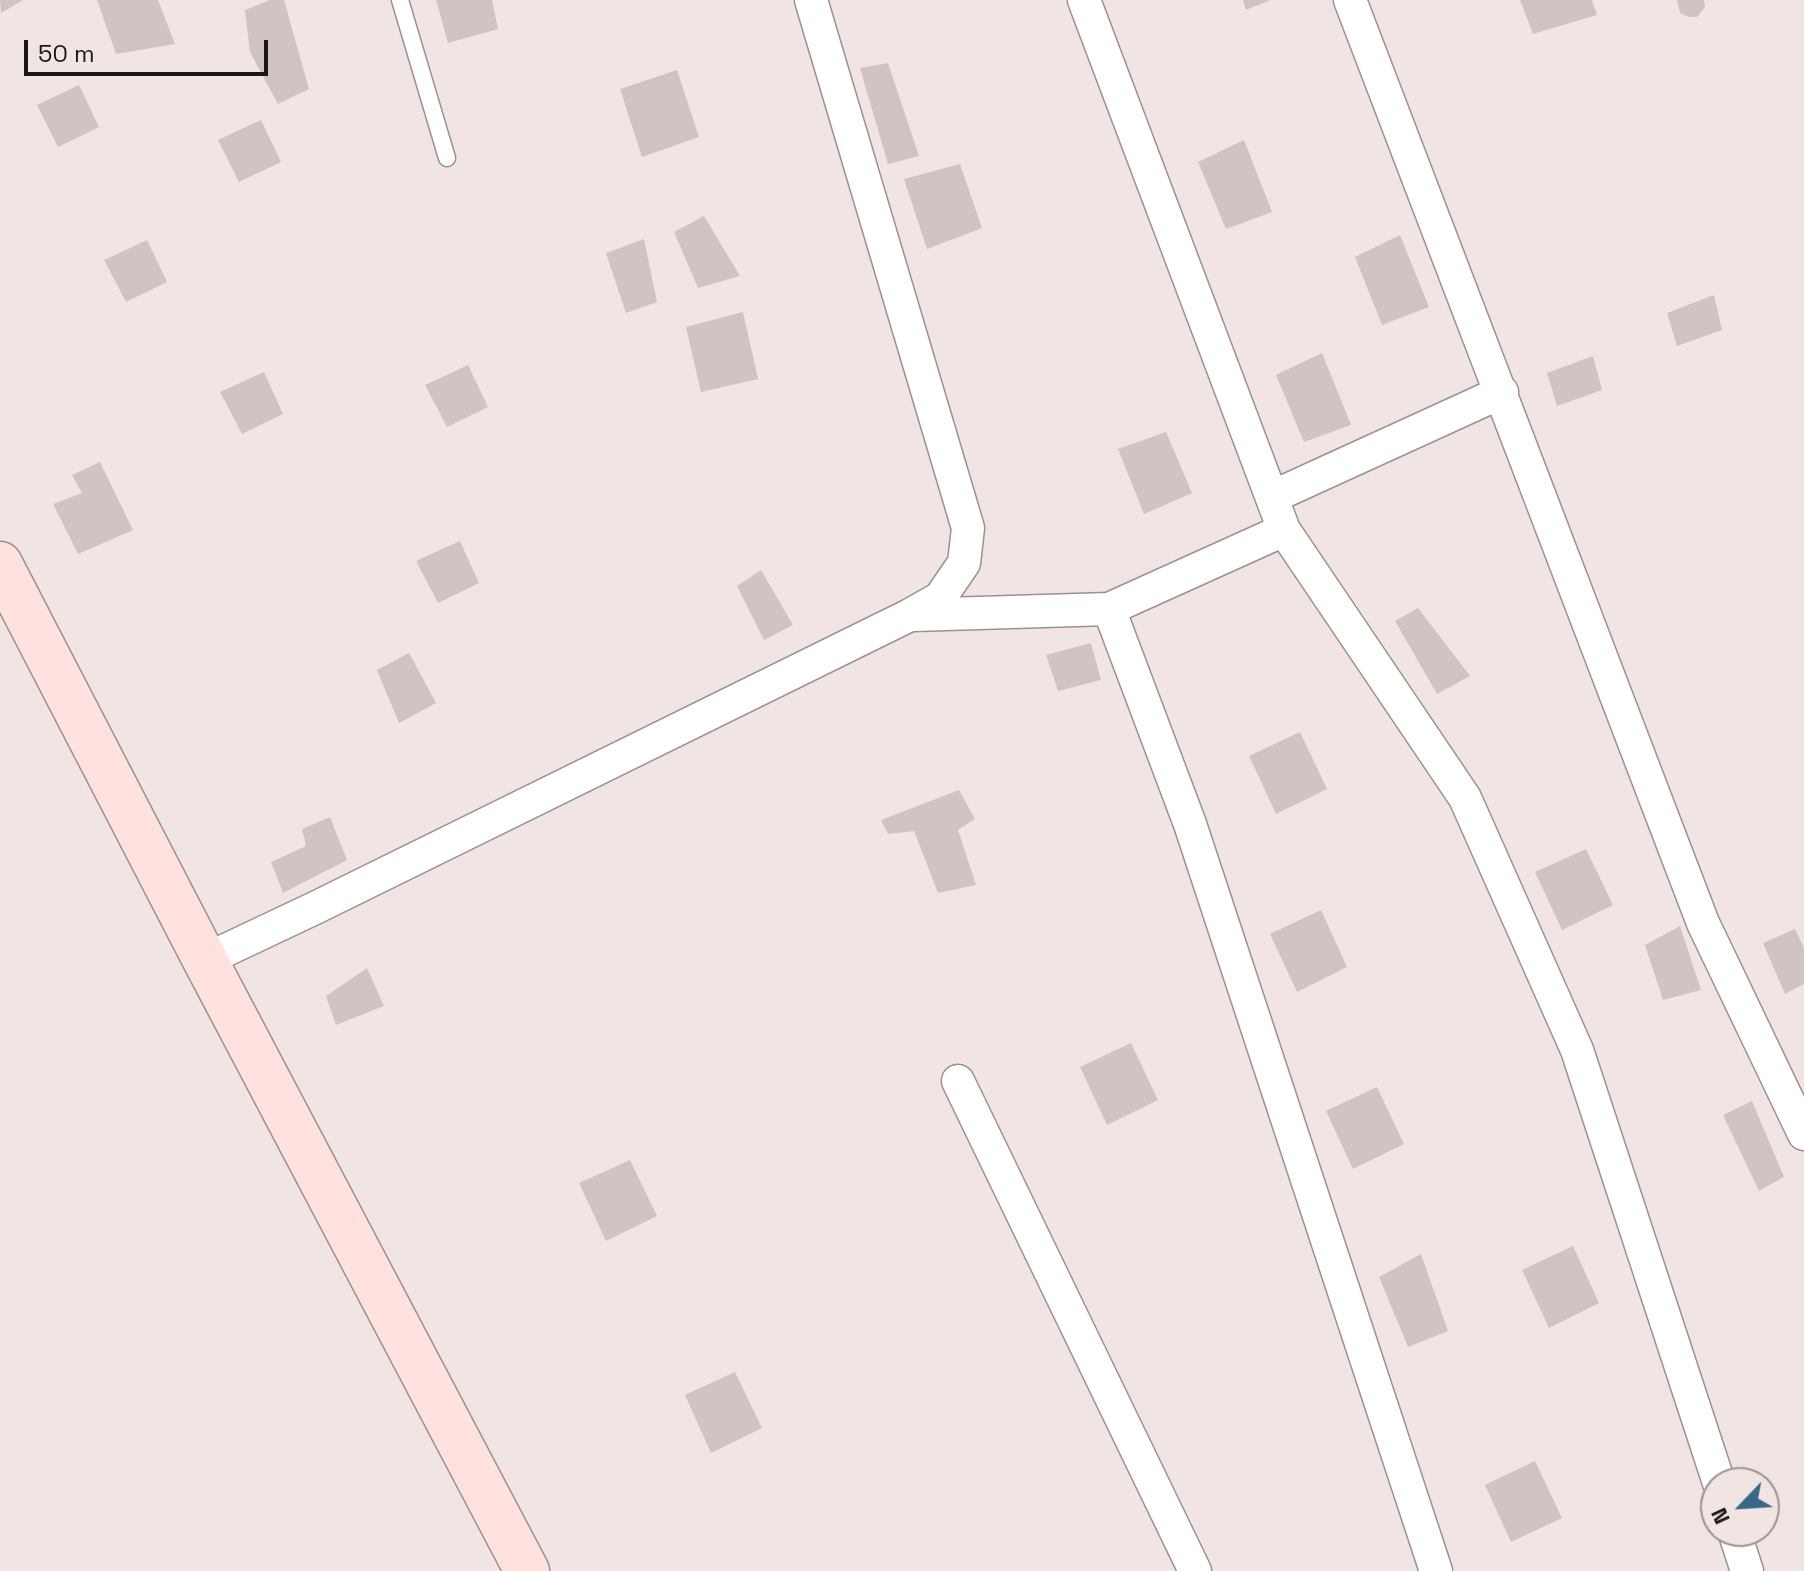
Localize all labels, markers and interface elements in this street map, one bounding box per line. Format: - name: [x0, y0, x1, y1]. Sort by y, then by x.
- scale bar: [28, 24, 272, 74]
- text: 50 m: [38, 38, 95, 69]
- north arrow: [1700, 1467, 1780, 1547]
- text: N: [1704, 1504, 1736, 1529]

